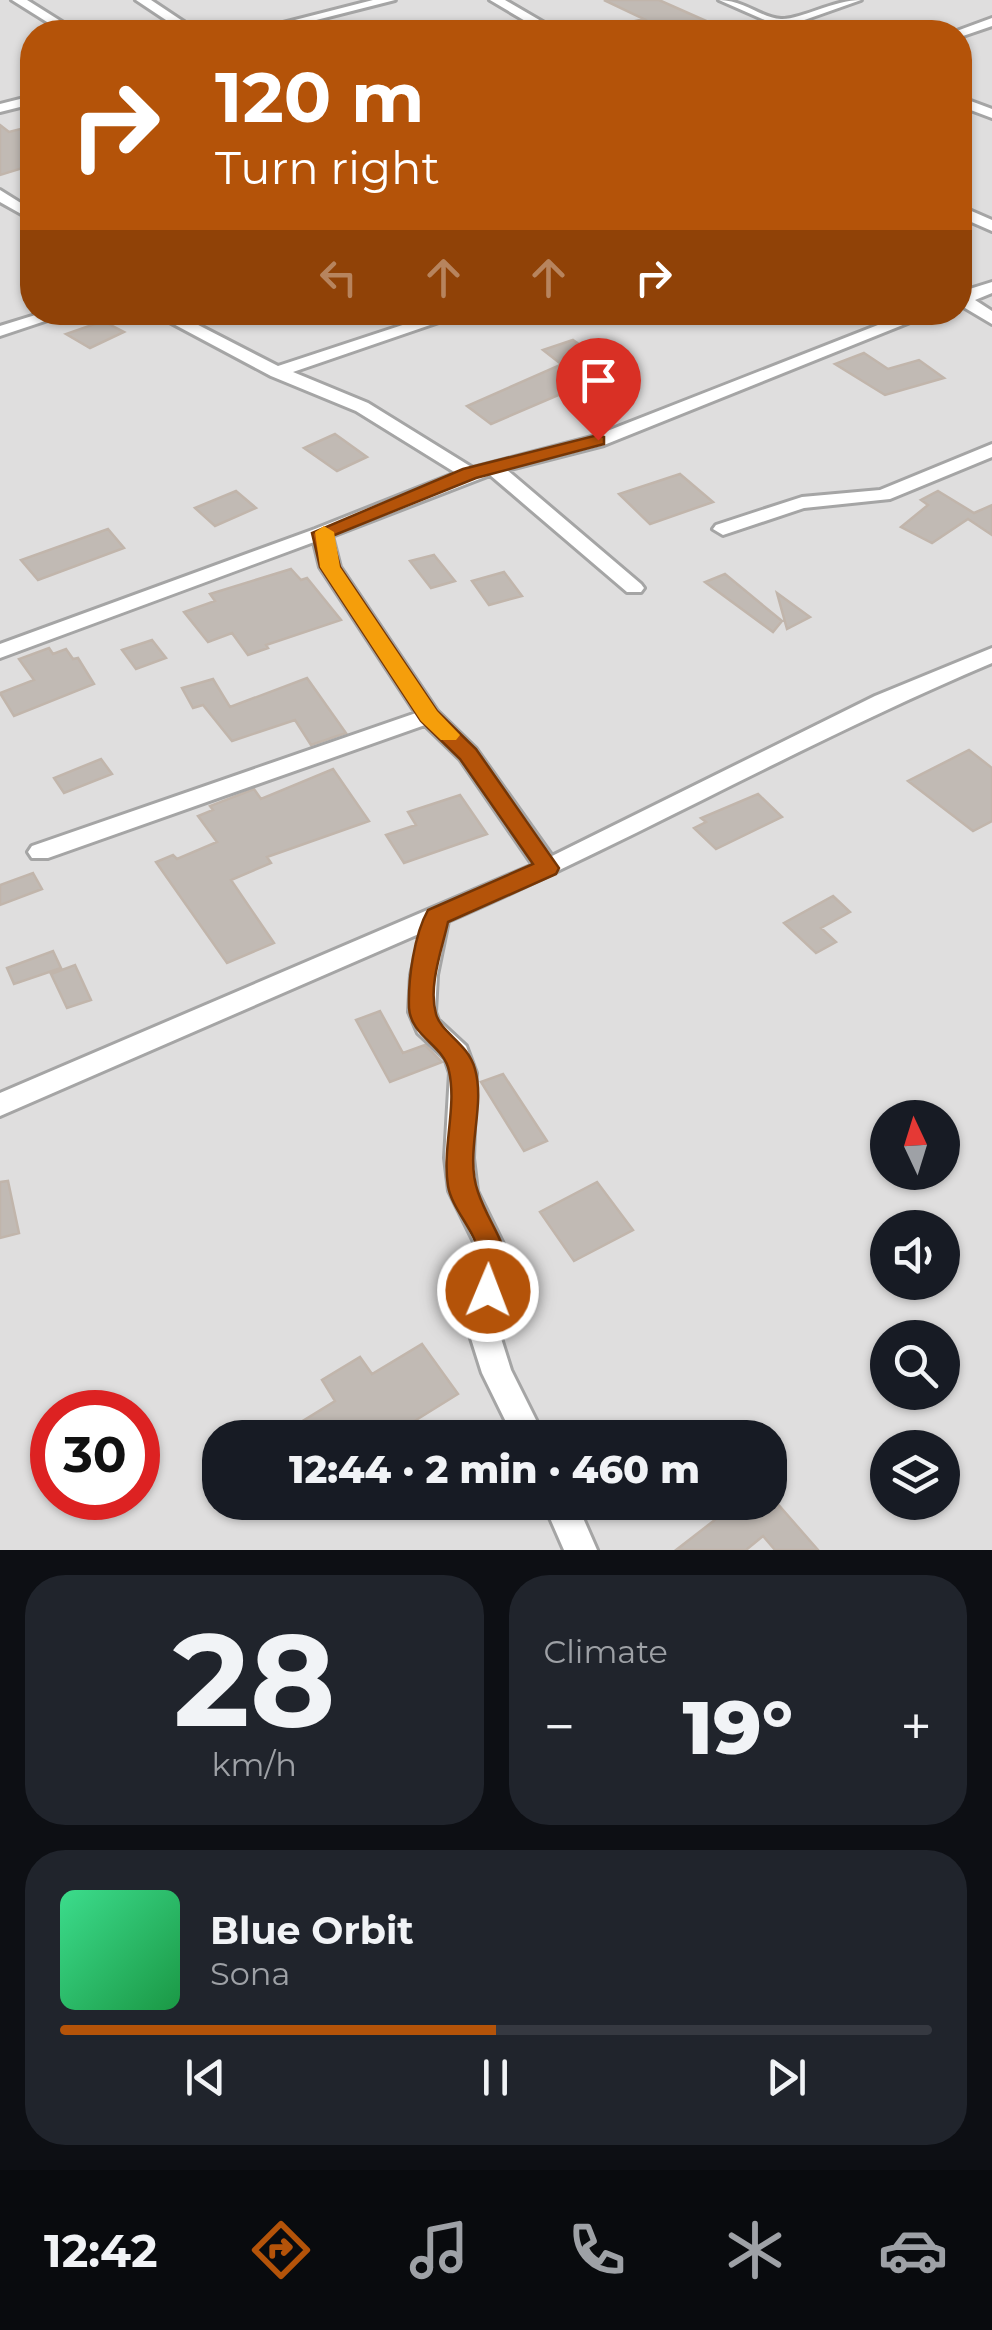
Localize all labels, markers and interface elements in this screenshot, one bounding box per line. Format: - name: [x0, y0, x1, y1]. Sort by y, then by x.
- text: 120 m: [215, 54, 425, 140]
- icon: right: [50, 60, 180, 190]
- text: Turn right: [215, 140, 440, 195]
- icon: left: [311, 250, 366, 305]
- icon: ahead: [416, 250, 471, 305]
- icon: ahead: [521, 250, 576, 305]
- icon: right: [626, 250, 681, 305]
- pin: [556, 338, 641, 441]
- icon: arrive: [571, 353, 626, 408]
- north arrow: [870, 1100, 960, 1190]
- map controls: [870, 1100, 960, 1520]
- button: sound: [870, 1210, 960, 1300]
- position arrow: [436, 1239, 540, 1343]
- button: search: [870, 1320, 960, 1410]
- speed limit sign: 30: [30, 1390, 160, 1520]
- button: layers: [870, 1430, 960, 1520]
- text: 12:44 · 2 min · 460 m: [289, 1446, 700, 1493]
- text: 28: [173, 1600, 336, 1759]
- text: Climate: [544, 1632, 668, 1671]
- text: 19°: [683, 1681, 793, 1773]
- text: −: [544, 1693, 575, 1760]
- text: +: [900, 1693, 932, 1760]
- text: km/h: [212, 1745, 297, 1784]
- text: Blue Orbit: [210, 1907, 414, 1954]
- text: Sona: [210, 1954, 290, 1993]
- icon: previous: [178, 2050, 233, 2105]
- icon: pause: [468, 2050, 523, 2105]
- icon: next: [759, 2050, 814, 2105]
- icon: directions: [246, 2215, 316, 2285]
- icon: music: [404, 2215, 474, 2285]
- icon: phone: [562, 2215, 632, 2285]
- icon: climate: [720, 2215, 790, 2285]
- icon: car: [878, 2215, 948, 2285]
- text: 12:42: [44, 2223, 158, 2278]

